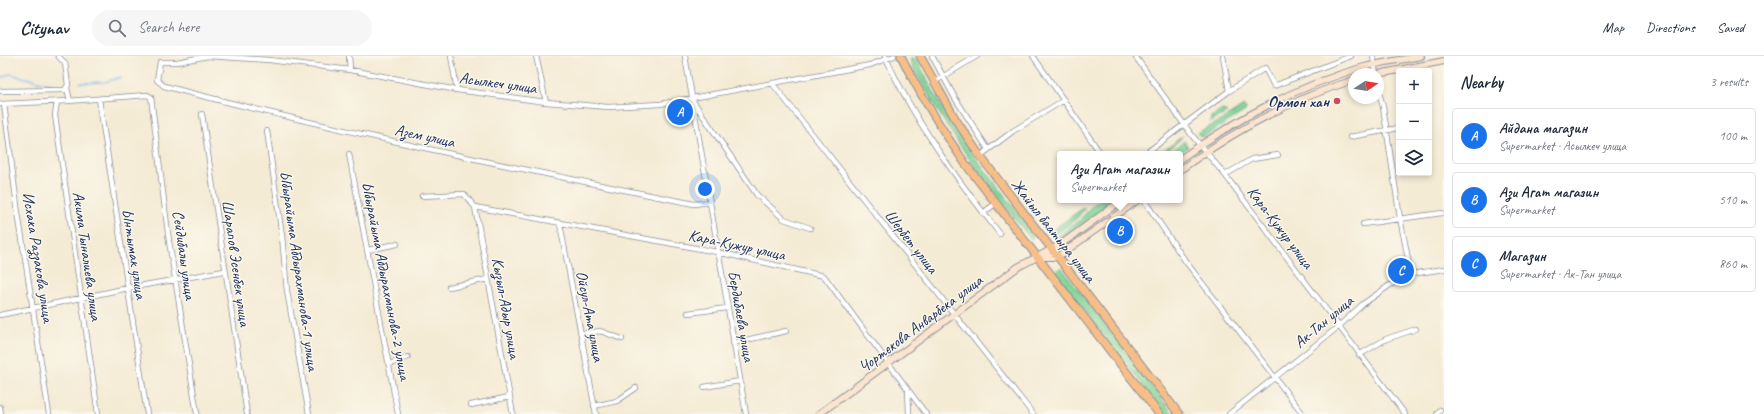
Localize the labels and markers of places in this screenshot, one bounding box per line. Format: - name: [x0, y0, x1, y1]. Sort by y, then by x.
- place label: Ормон хан: [1268, 92, 1330, 112]
- marker: Ормон хан: [1332, 96, 1342, 106]
- pin: A: [667, 97, 693, 127]
- pin: B: [1107, 216, 1133, 246]
- pin: C: [1388, 256, 1414, 286]

